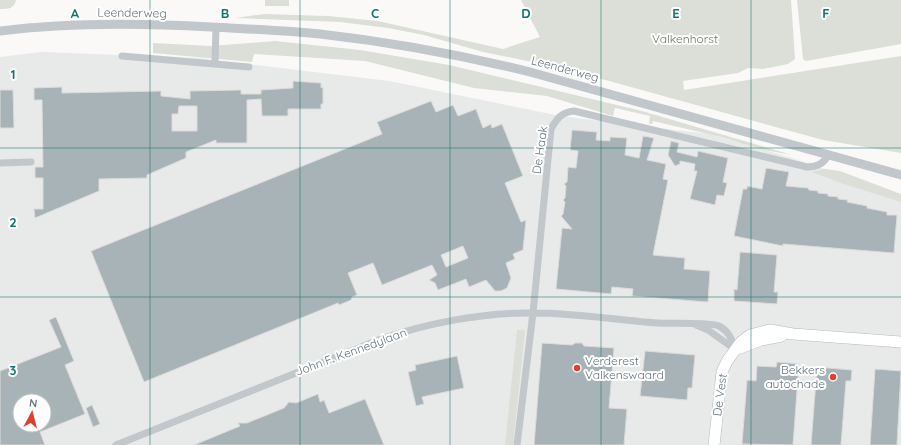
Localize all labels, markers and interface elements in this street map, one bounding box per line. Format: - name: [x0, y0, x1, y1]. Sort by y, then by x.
- street label: Leenderweg: [97, 4, 167, 21]
- text: A: [71, 5, 80, 21]
- text: B: [221, 5, 229, 21]
- text: C: [371, 5, 379, 21]
- text: D: [521, 5, 531, 21]
- text: E: [672, 5, 680, 21]
- text: F: [822, 5, 830, 21]
- park label: Valkenhorst: [652, 31, 718, 46]
- street label: Leenderweg: [530, 52, 601, 85]
- text: 1: [10, 66, 16, 82]
- street label: De Haak: [529, 125, 550, 175]
- text: 2: [9, 214, 17, 230]
- street label: John F. Kennedylaan: [293, 324, 408, 379]
- place label: Verderest Valkenswaard: [585, 353, 664, 382]
- text: 3: [10, 362, 17, 378]
- place label: Bekkers autochade: [765, 362, 825, 391]
- marker: Verderest Valkenswaard: [572, 363, 582, 373]
- marker: Bekkers autochade: [828, 372, 838, 382]
- street label: De Vest: [709, 373, 730, 417]
- north arrow: [12, 393, 52, 433]
- text: N: [28, 396, 38, 411]

